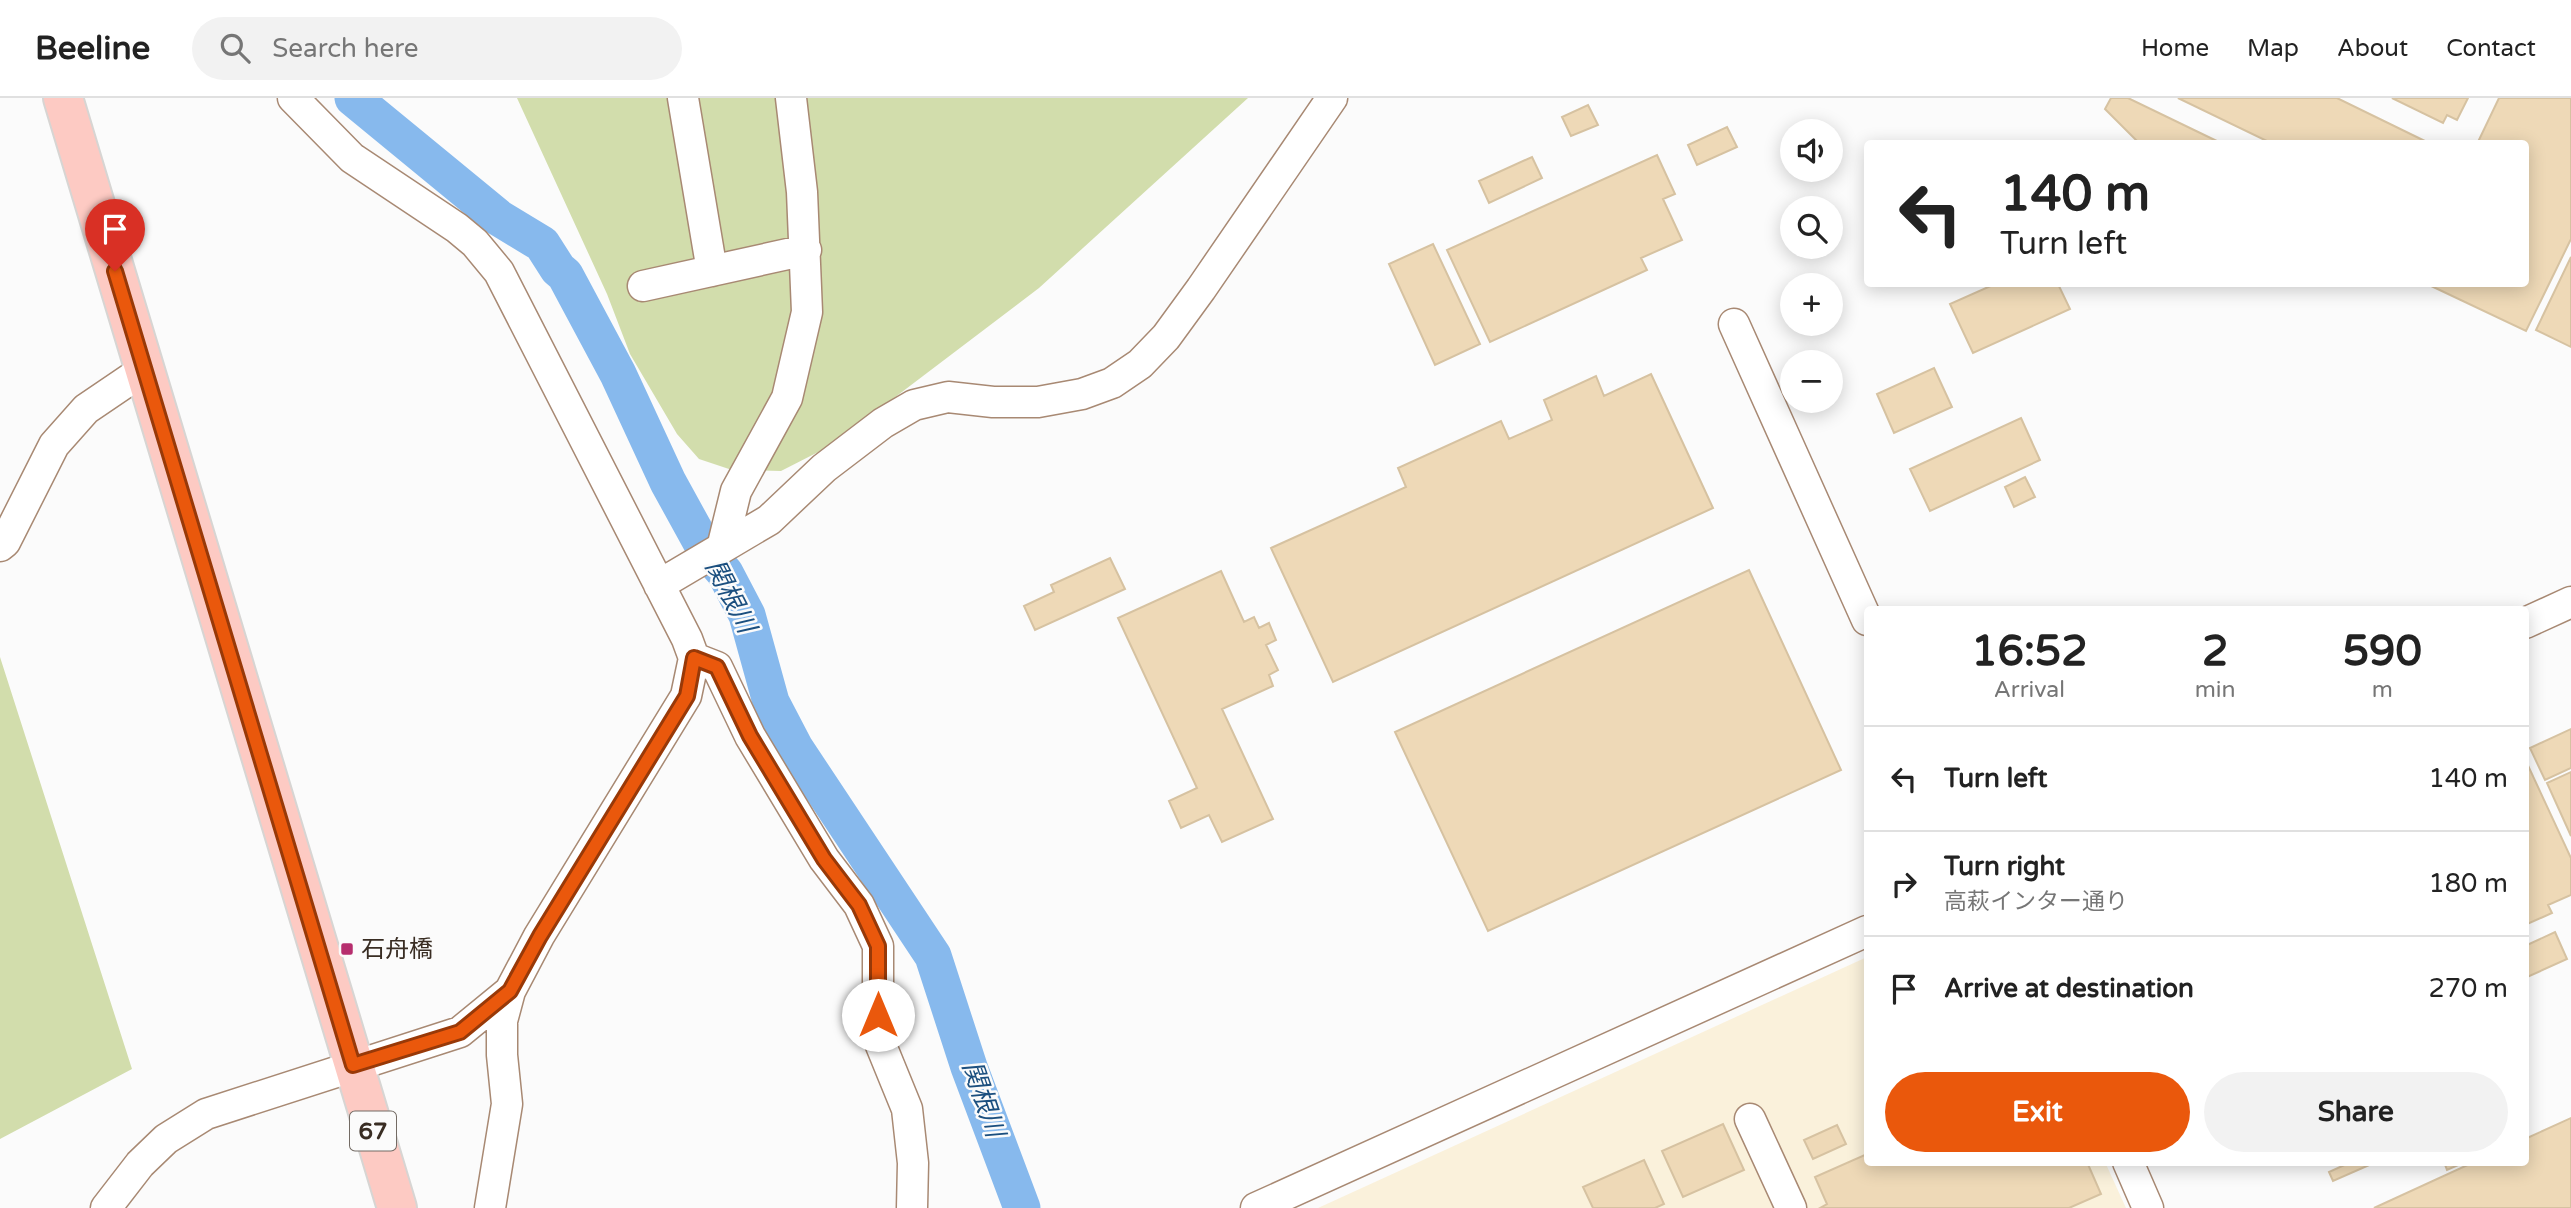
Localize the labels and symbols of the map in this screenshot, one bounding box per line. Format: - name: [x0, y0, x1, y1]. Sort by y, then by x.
- pin: [85, 199, 145, 271]
- water label: 関根川: [699, 554, 763, 641]
- place label: 石舟橋: [361, 935, 433, 964]
- marker: 石舟橋: [339, 941, 355, 957]
- position arrow: [841, 978, 915, 1052]
- water label: 関根川: [956, 1057, 1012, 1144]
- road number: 67: [350, 1112, 396, 1150]

